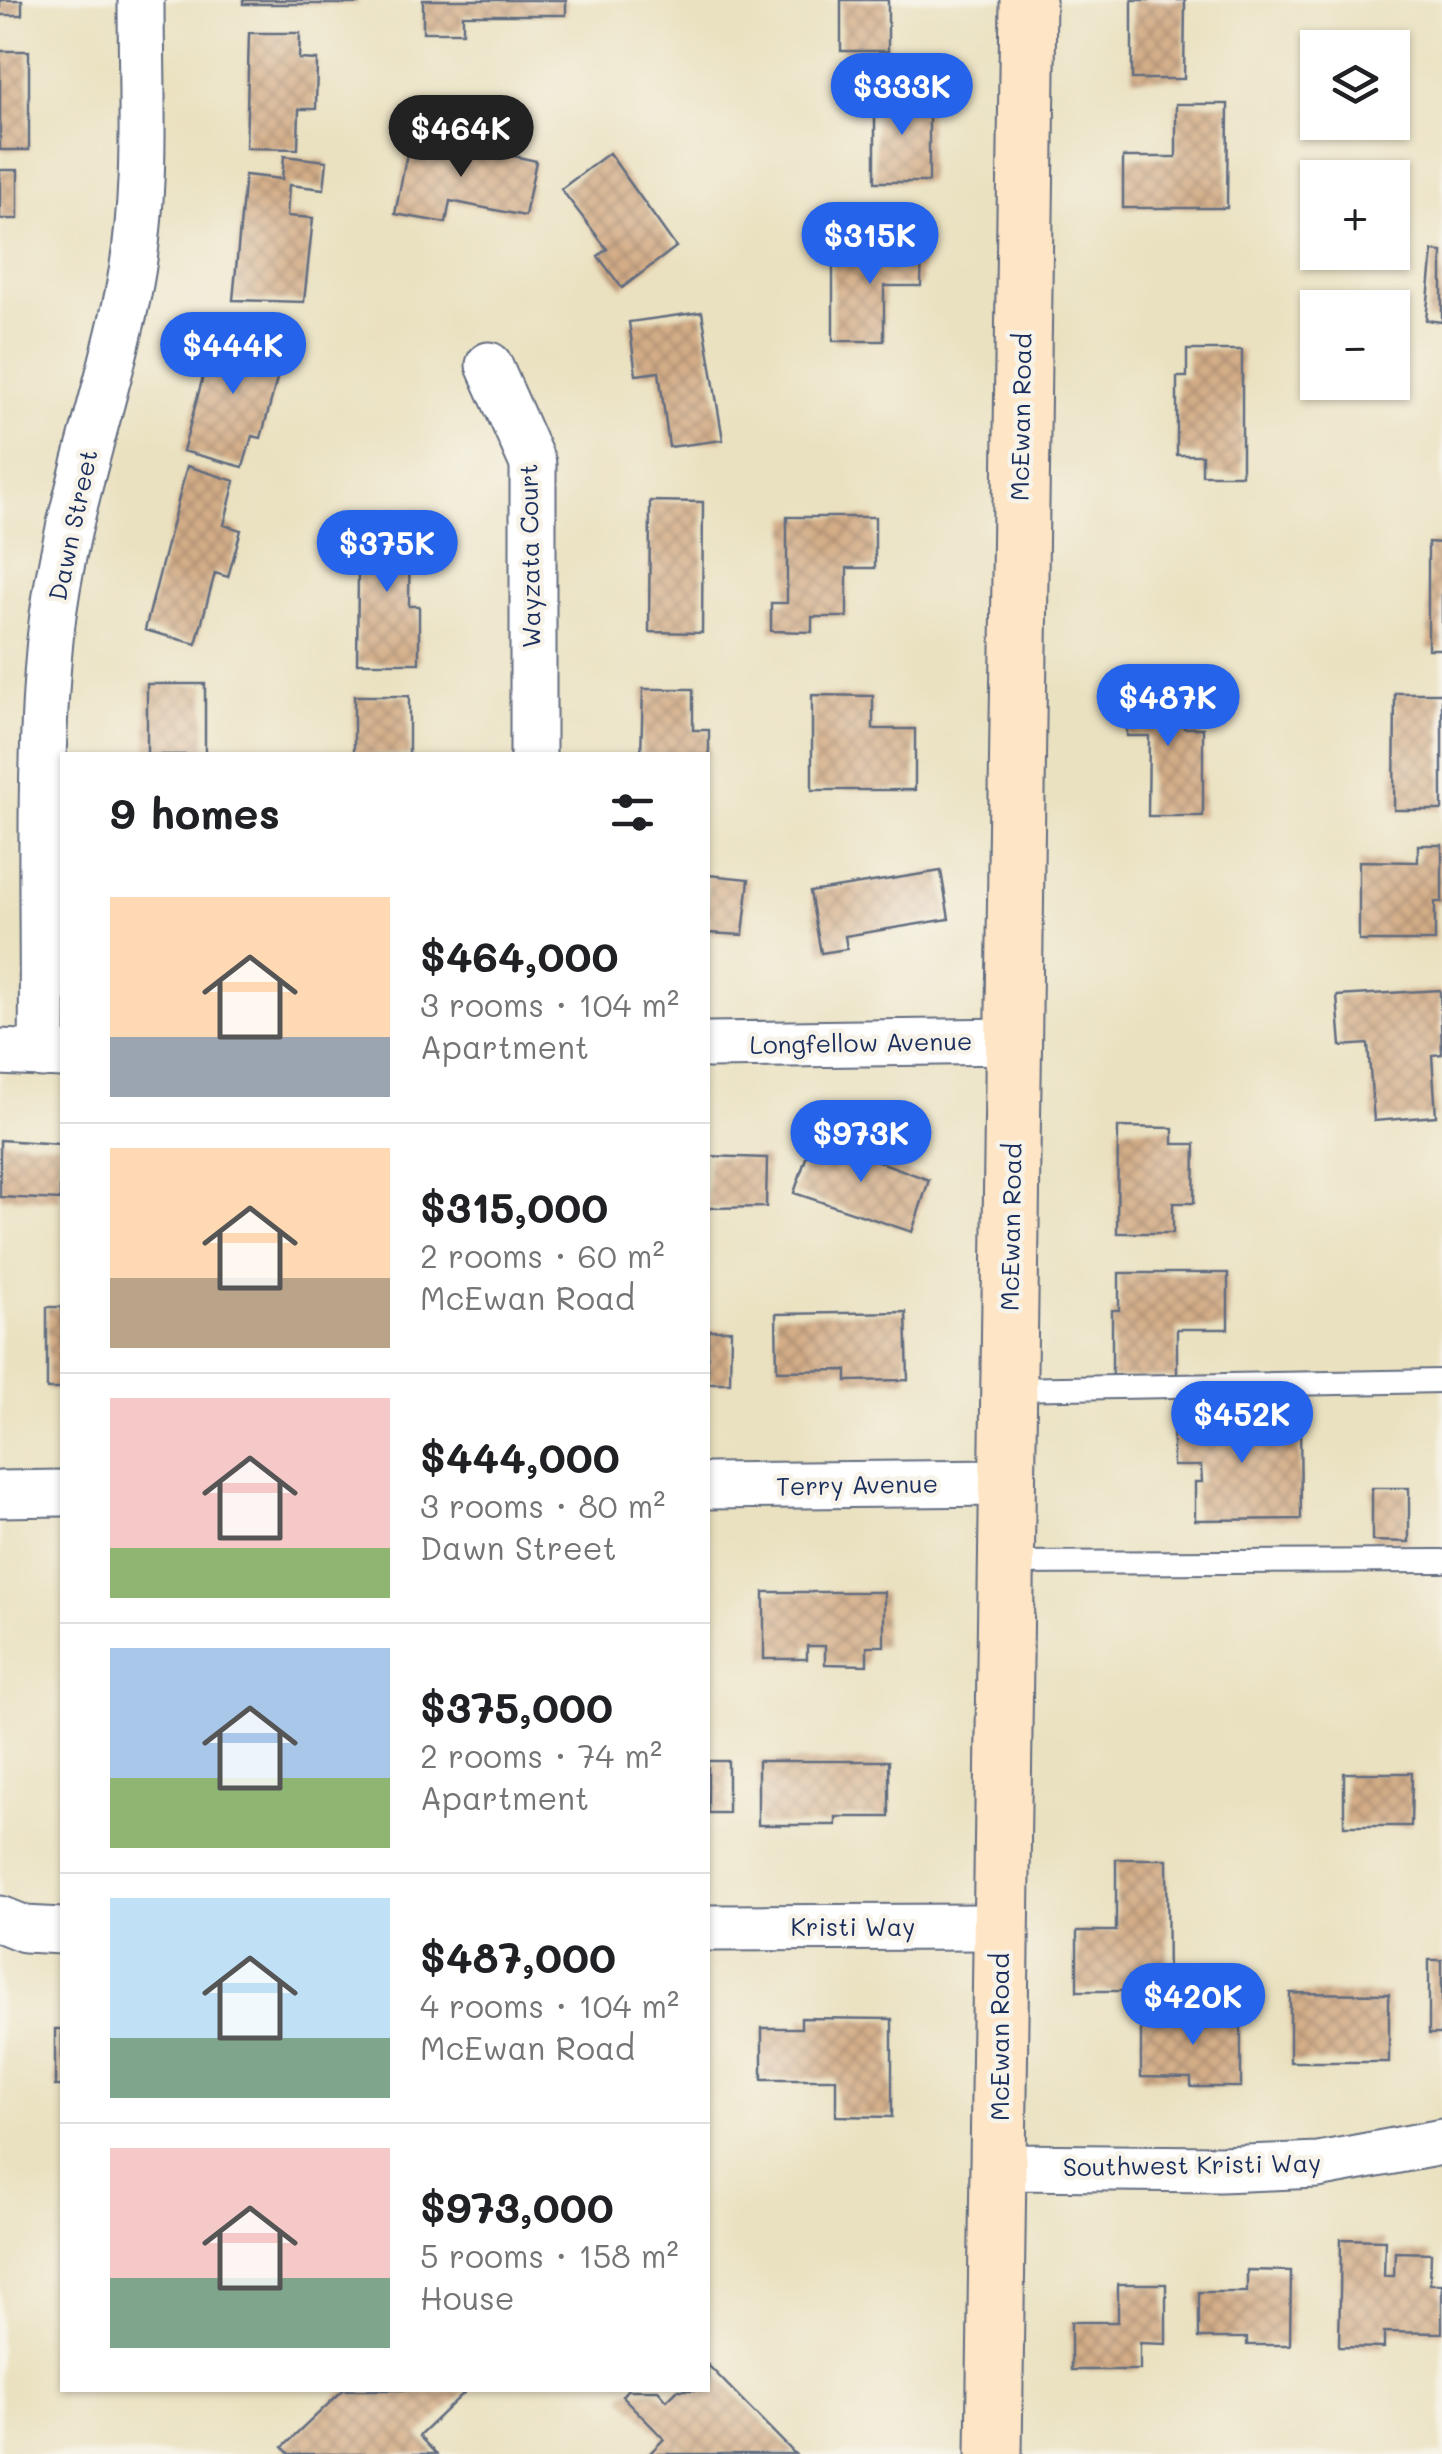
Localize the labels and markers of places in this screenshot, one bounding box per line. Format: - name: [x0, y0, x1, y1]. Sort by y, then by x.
- pin: $333K: [832, 53, 972, 138]
- pin: $464K: [391, 95, 531, 180]
- pin: $315K: [800, 202, 940, 287]
- pin: $444K: [163, 312, 303, 397]
- pin: $375K: [317, 510, 457, 595]
- pin: $487K: [1098, 664, 1238, 749]
- pin: $973K: [791, 1100, 931, 1185]
- pin: $452K: [1172, 1381, 1312, 1466]
- pin: $420K: [1123, 1963, 1263, 2048]

